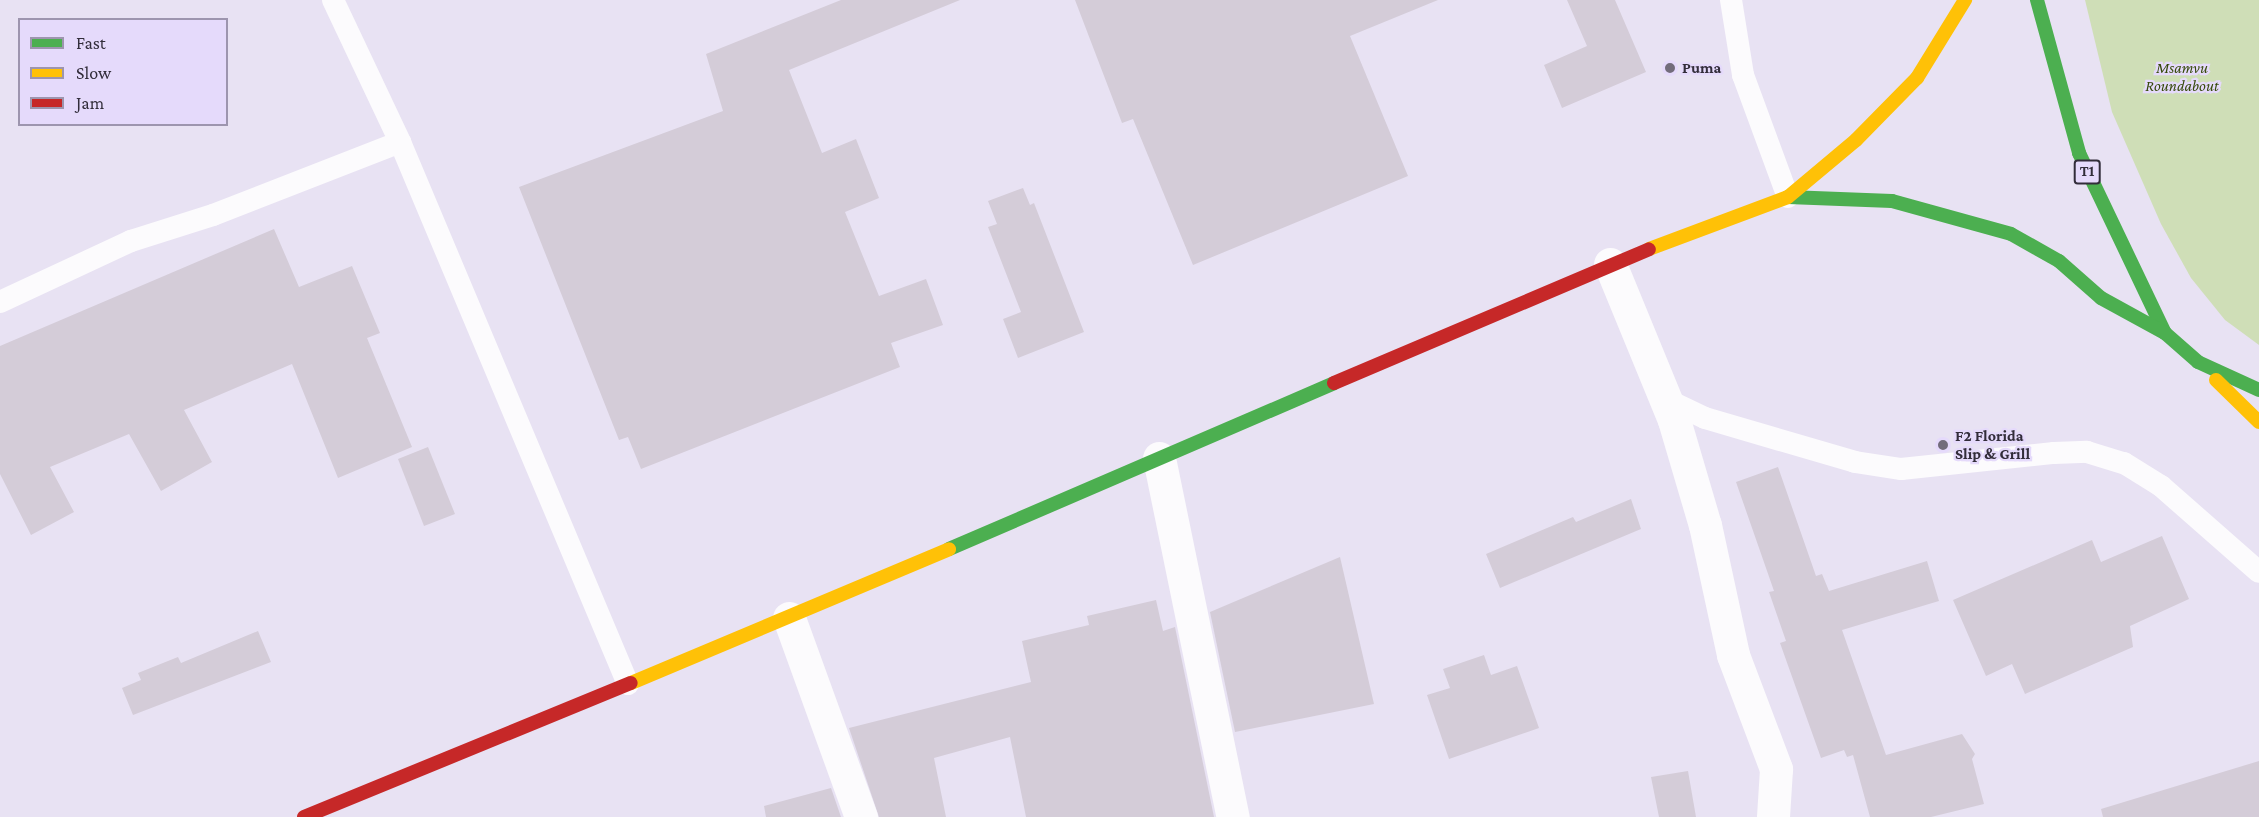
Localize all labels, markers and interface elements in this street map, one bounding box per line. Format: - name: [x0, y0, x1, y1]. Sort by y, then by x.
- legend: [18, 18, 228, 126]
- text: Fast: [76, 33, 106, 53]
- place label: Puma: [1682, 58, 1721, 78]
- park label: Msamvu Roundabout: [2145, 58, 2219, 96]
- marker: Puma: [1663, 61, 1677, 75]
- text: Slow: [76, 63, 111, 83]
- text: Jam: [76, 93, 104, 113]
- road number: T1: [2074, 160, 2100, 184]
- place label: F2 Florida Slip & Grill: [1955, 426, 2030, 464]
- marker: F2 Florida Slip & Grill: [1936, 438, 1950, 452]

